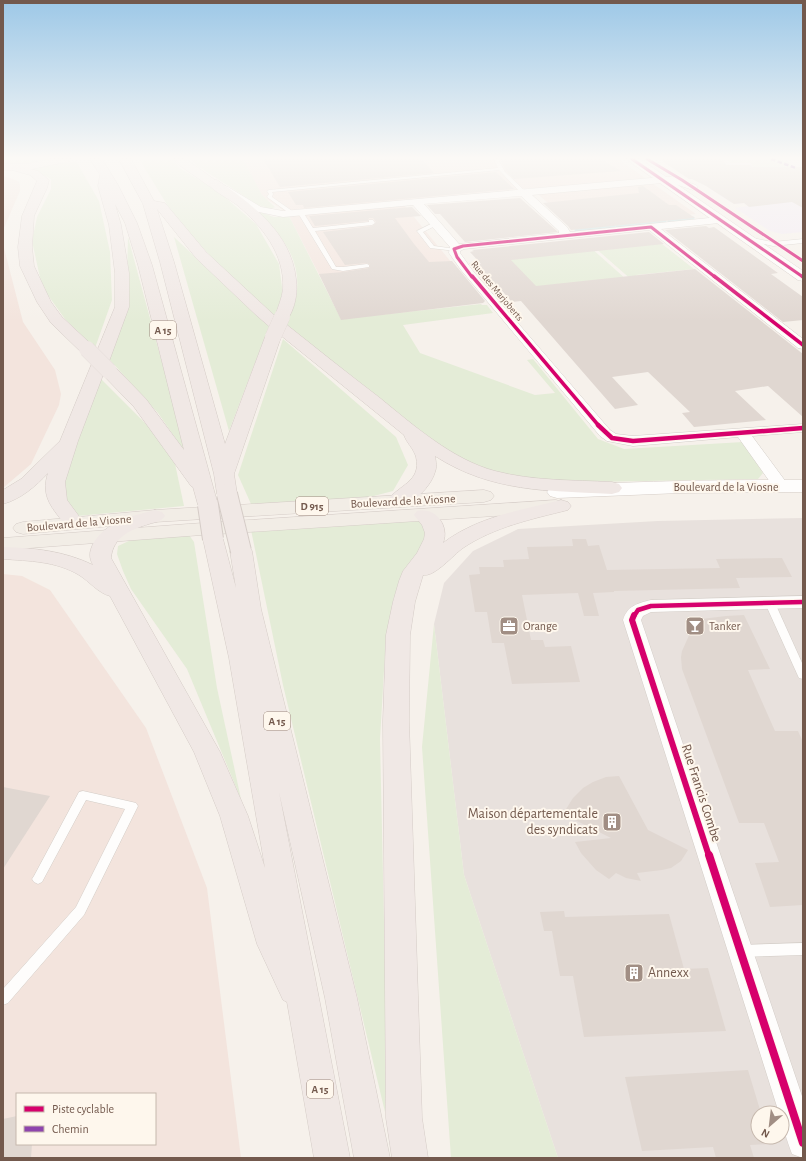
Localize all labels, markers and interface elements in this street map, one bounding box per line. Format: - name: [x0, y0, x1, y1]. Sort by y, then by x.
- street label: Rue des Marjoberts: [469, 259, 525, 323]
- road number: A 15: [150, 321, 176, 339]
- street label: Boulevard de la Viosne: [673, 481, 779, 493]
- street label: Boulevard de la Viosne: [350, 492, 456, 510]
- road number: D 915: [296, 497, 328, 515]
- street label: Boulevard de la Viosne: [26, 512, 132, 534]
- office icon: Orange: [498, 615, 520, 637]
- bar icon: Tanker: [684, 615, 706, 637]
- place label: Orange: [523, 620, 557, 632]
- place label: Tanker: [709, 620, 741, 632]
- road number: A 15: [264, 712, 290, 730]
- street label: Rue Francis Combe: [679, 742, 723, 844]
- place label: Maison départementale des syndicats: [468, 807, 598, 837]
- building icon: Maison départementale des syndicats: [601, 811, 623, 833]
- building icon: Annexx: [623, 962, 645, 984]
- place label: Annexx: [648, 966, 689, 980]
- road number: A 15: [307, 1080, 333, 1098]
- legend: [16, 1093, 156, 1145]
- text: Piste cyclable: [52, 1103, 114, 1116]
- north arrow: [750, 1105, 790, 1145]
- text: Chemin: [52, 1123, 89, 1135]
- text: N: [760, 1127, 772, 1140]

